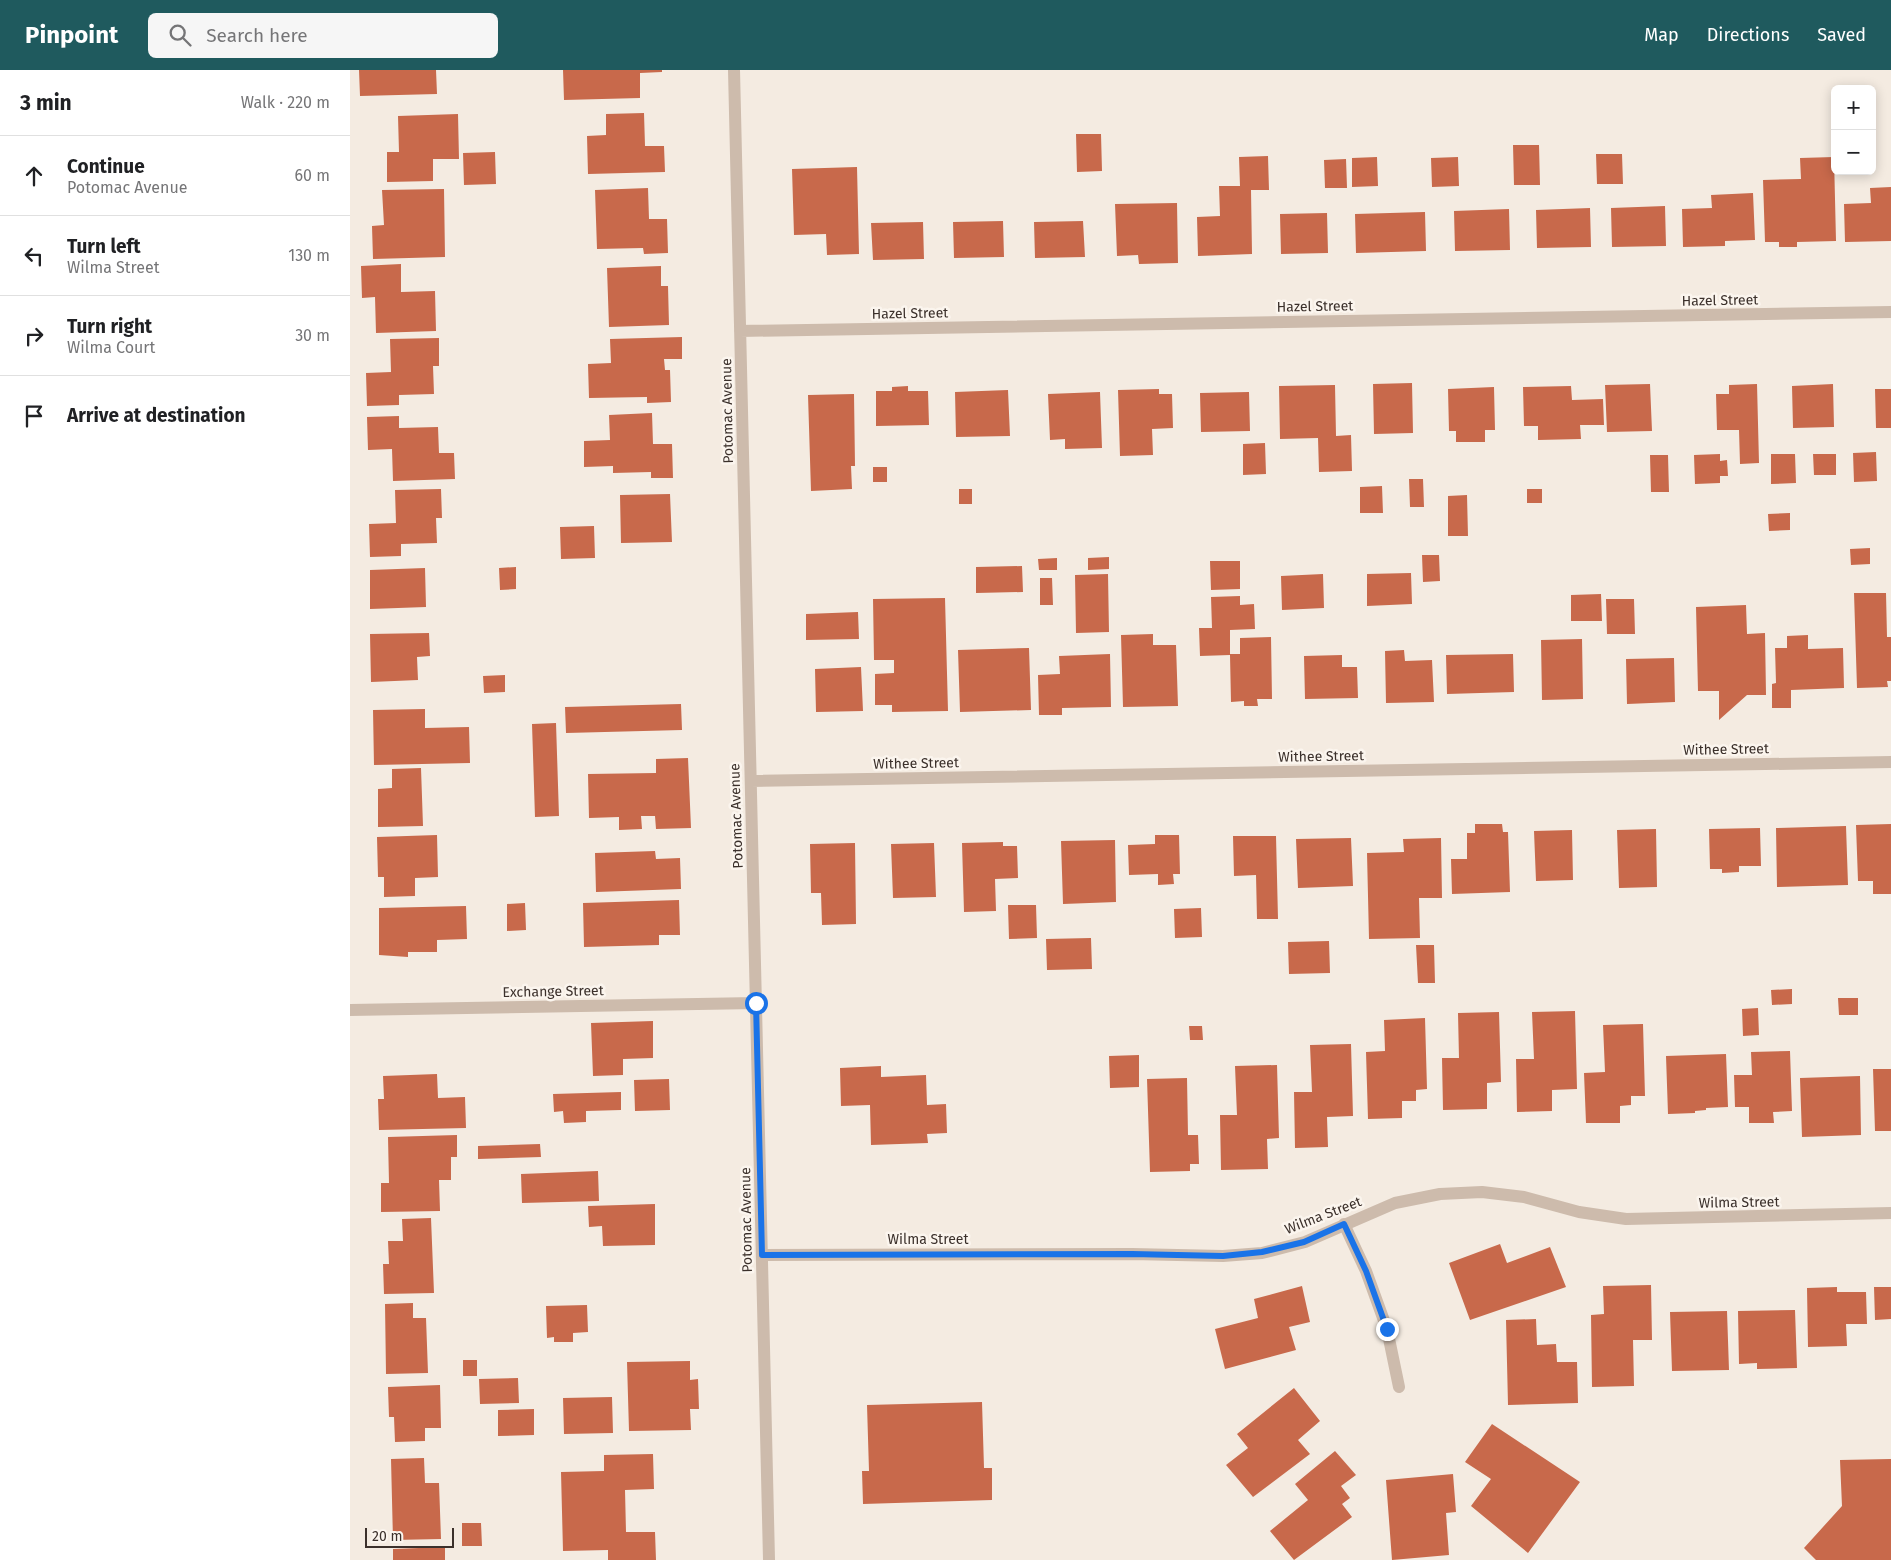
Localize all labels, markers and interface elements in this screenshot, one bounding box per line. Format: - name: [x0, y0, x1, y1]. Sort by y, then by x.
- search box: [148, 13, 498, 58]
- text: Pinpoint: [25, 21, 118, 49]
- icon: search: [166, 21, 194, 49]
- text: Search here: [206, 24, 308, 47]
- text: Map: [1644, 24, 1679, 46]
- text: Directions: [1707, 24, 1789, 46]
- text: Saved: [1817, 24, 1866, 46]
- map controls: [1831, 85, 1876, 175]
- button: +: [1831, 85, 1876, 130]
- text: 3 min: [20, 90, 72, 116]
- text: Walk · 220 m: [241, 93, 330, 112]
- button: −: [1831, 130, 1876, 175]
- text: Continue: [67, 155, 145, 178]
- icon: ahead: [20, 162, 48, 190]
- text: 60 m: [295, 166, 330, 185]
- text: Potomac Avenue: [67, 178, 187, 197]
- text: Turn left: [67, 235, 141, 258]
- icon: left: [20, 242, 48, 270]
- text: 130 m: [288, 246, 330, 265]
- text: Wilma Street: [67, 258, 159, 277]
- street label: Hazel Street: [1682, 291, 1759, 310]
- street label: Hazel Street: [1277, 297, 1354, 316]
- street label: Hazel Street: [872, 304, 949, 323]
- text: Turn right: [67, 315, 152, 338]
- icon: right: [20, 322, 48, 350]
- text: 30 m: [295, 326, 330, 345]
- text: Wilma Court: [67, 338, 155, 357]
- street label: Potomac Avenue: [718, 358, 737, 464]
- icon: arrive: [20, 402, 48, 430]
- text: Arrive at destination: [67, 404, 246, 427]
- street label: Withee Street: [1683, 740, 1770, 759]
- street label: Withee Street: [1278, 747, 1365, 766]
- street label: Withee Street: [873, 754, 960, 773]
- street label: Potomac Avenue: [726, 763, 747, 869]
- street label: Exchange Street: [502, 982, 605, 1001]
- route start: [745, 992, 768, 1015]
- street label: Potomac Avenue: [737, 1167, 756, 1273]
- street label: Wilma Street: [1282, 1193, 1365, 1238]
- street label: Wilma Street: [1698, 1193, 1781, 1212]
- street label: Wilma Street: [888, 1231, 969, 1248]
- route end: [1376, 1318, 1399, 1341]
- scale bar: [365, 1525, 454, 1548]
- text: 20 m: [372, 1528, 402, 1545]

